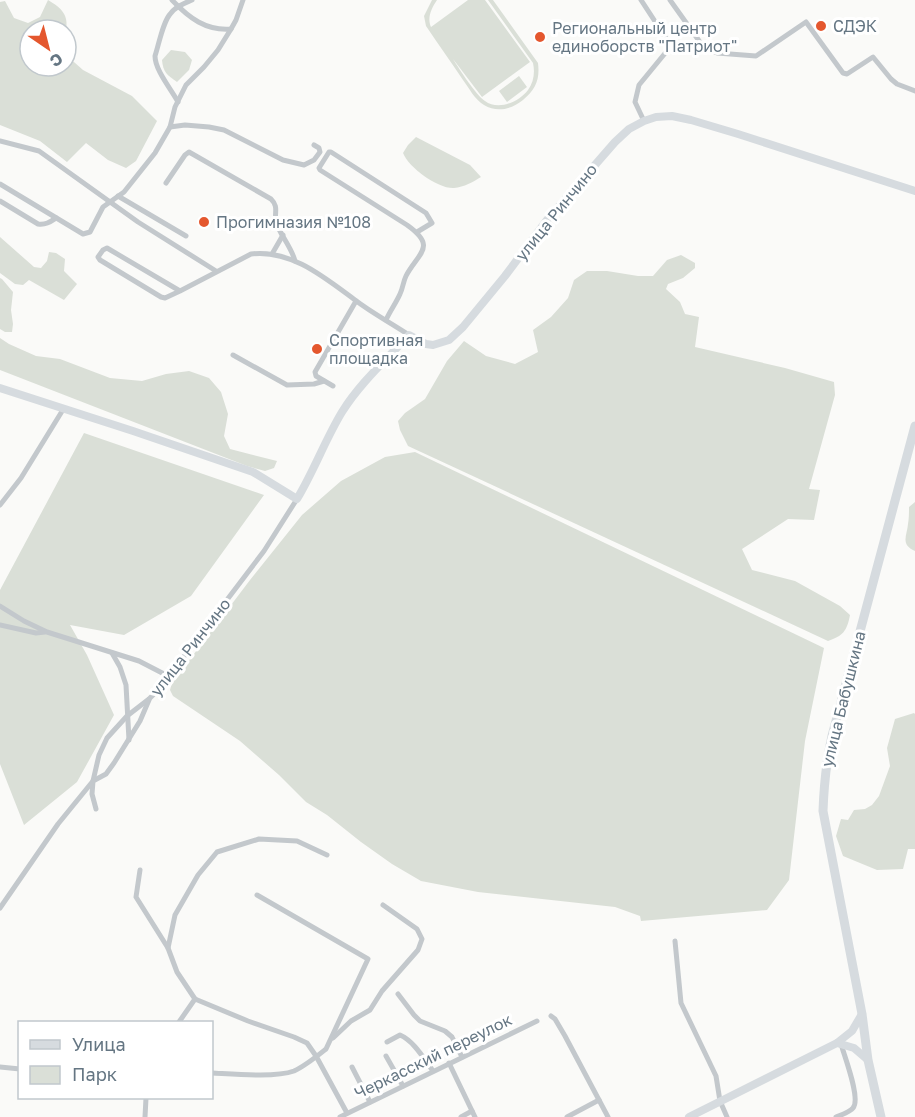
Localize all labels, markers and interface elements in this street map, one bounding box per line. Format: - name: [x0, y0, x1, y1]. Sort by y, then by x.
- place label: СДЭК: [833, 16, 877, 36]
- north arrow: [18, 18, 78, 78]
- place label: Региональный центр единоборств "Патриот": [552, 18, 737, 56]
- marker: СДЭК: [814, 19, 828, 33]
- marker: Региональный центр единоборств "Патриот": [533, 30, 547, 44]
- text: С: [46, 49, 67, 72]
- street label: улица Ринчино: [511, 160, 601, 264]
- place label: Прогимназия №108: [216, 212, 371, 232]
- marker: Прогимназия №108: [197, 215, 211, 229]
- place label: Спортивная площадка: [329, 330, 423, 368]
- marker: Спортивная площадка: [310, 342, 324, 356]
- street label: улица Ринчино: [146, 594, 234, 700]
- street label: улица Бабушкина: [816, 629, 870, 769]
- street label: Черкасский переулок: [351, 1009, 515, 1103]
- legend: [18, 1021, 213, 1099]
- text: Улица: [72, 1033, 126, 1055]
- text: Парк: [72, 1063, 117, 1085]

